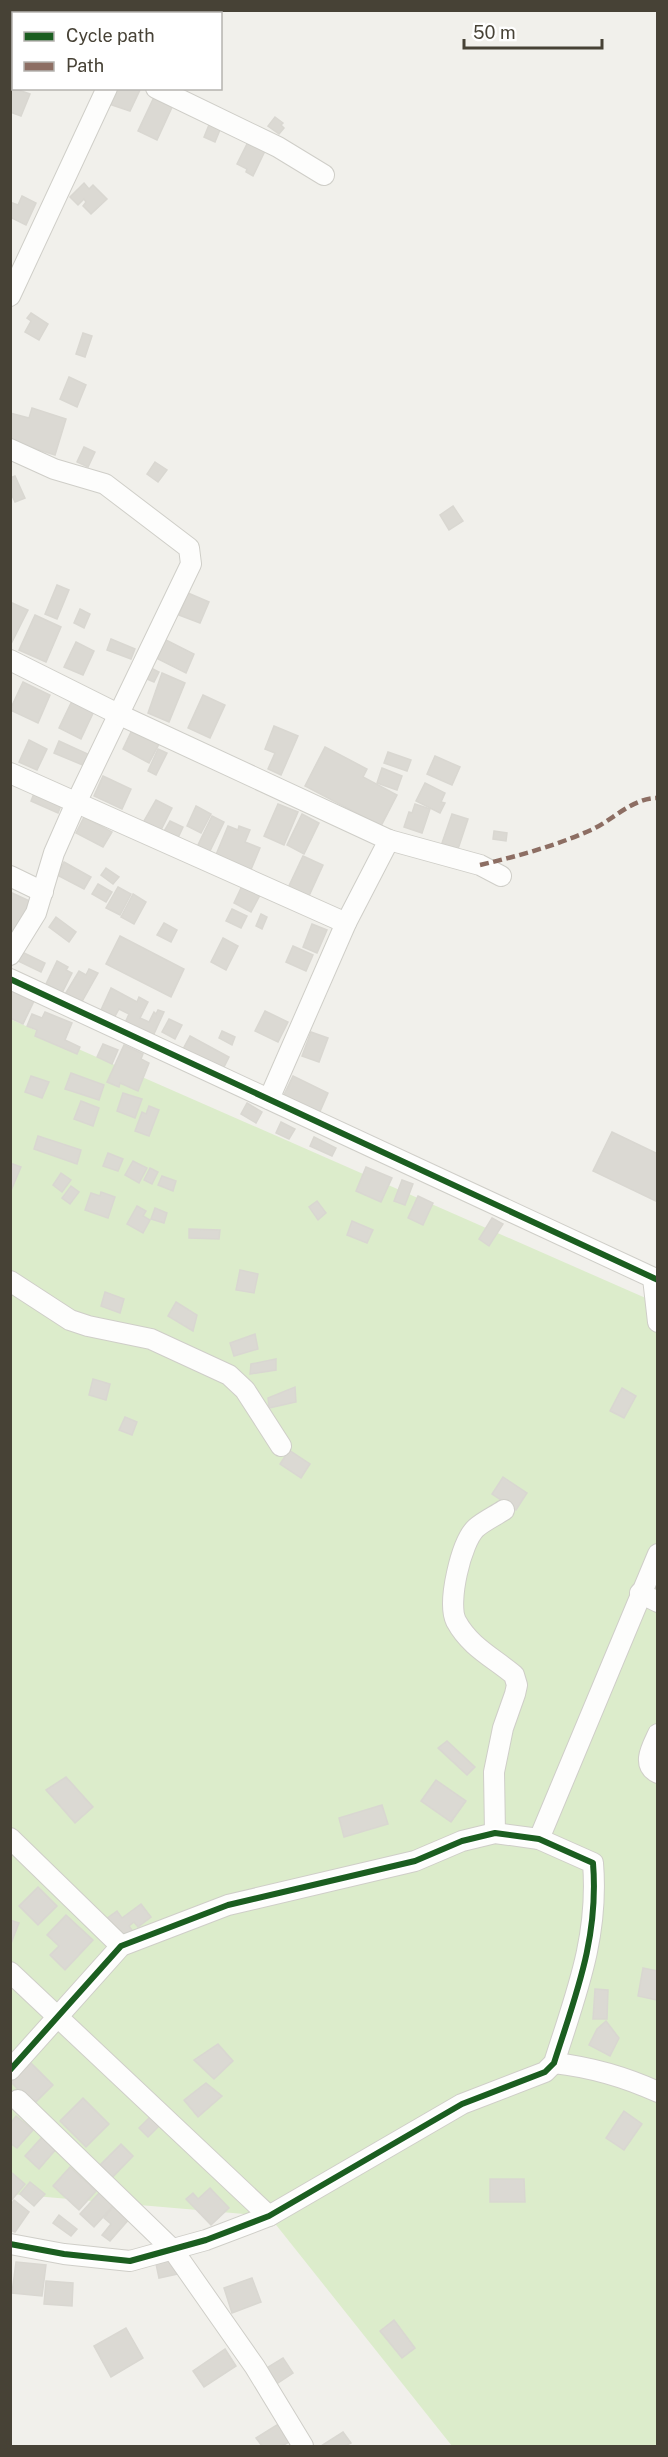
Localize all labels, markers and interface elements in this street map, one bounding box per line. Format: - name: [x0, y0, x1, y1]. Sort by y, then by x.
- legend: [12, 12, 222, 90]
- scale bar: [464, 12, 602, 50]
- text: 50 m: [473, 22, 516, 43]
- text: Cycle path: [66, 25, 155, 46]
- text: Path: [66, 55, 104, 76]

